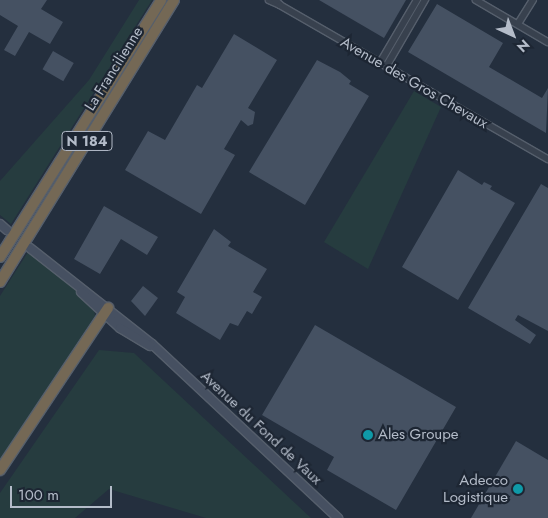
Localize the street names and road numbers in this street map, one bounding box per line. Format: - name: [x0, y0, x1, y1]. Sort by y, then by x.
- street label: La Francilienne: [81, 24, 147, 114]
- street label: Avenue des Gros Chevaux: [337, 33, 491, 133]
- road number: N 184: [61, 130, 113, 152]
- street label: Avenue du Fond de Vaux: [197, 367, 325, 489]

